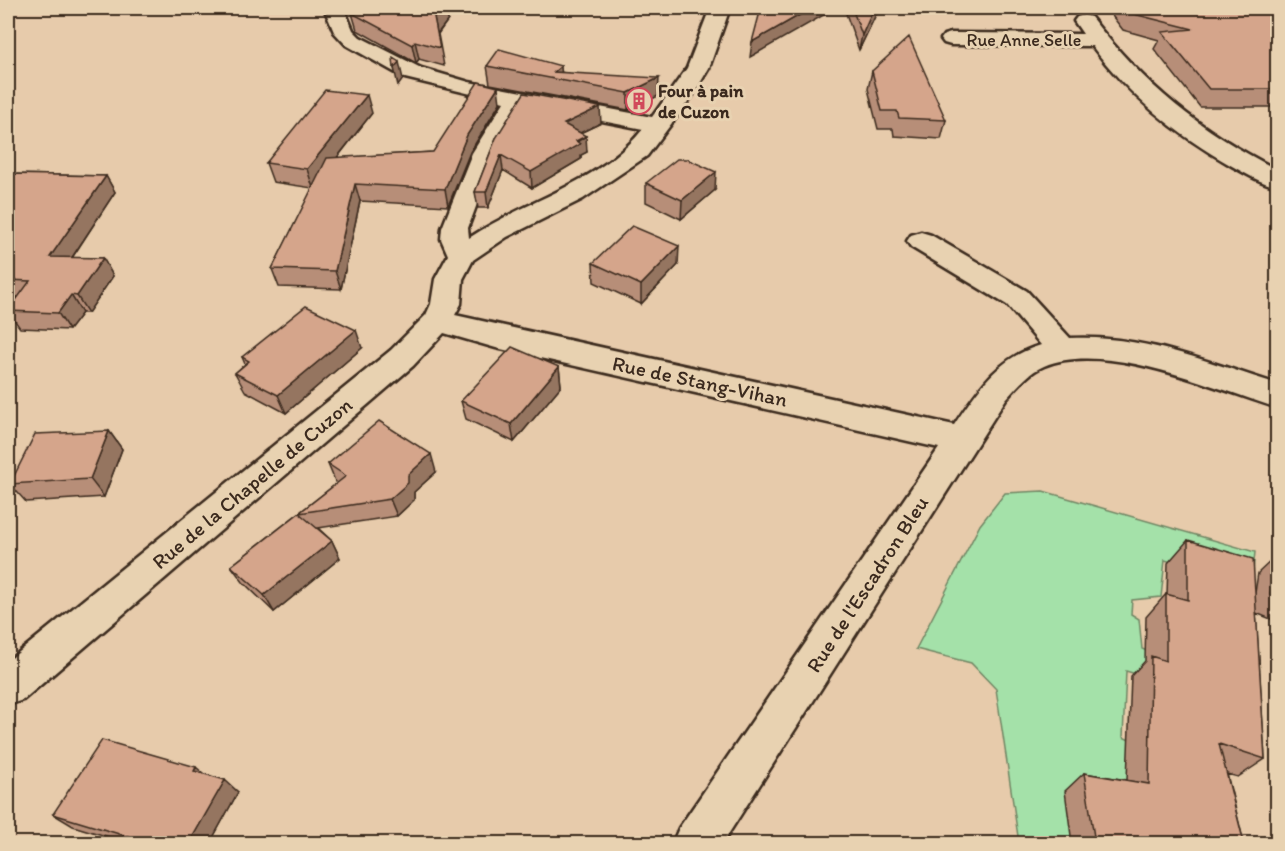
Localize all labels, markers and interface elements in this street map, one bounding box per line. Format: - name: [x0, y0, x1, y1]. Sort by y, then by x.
- street label: Rue Anne Selle: [967, 29, 1081, 51]
- place label: Four à pain de Cuzon: [658, 80, 744, 123]
- building icon: Four à pain de Cuzon: [624, 86, 654, 116]
- street label: Rue de Stang-Vihan: [610, 350, 790, 412]
- street label: Rue de la Chapelle de Cuzon: [147, 392, 357, 574]
- street label: Rue de l'Escadron Bleu: [801, 491, 934, 677]

